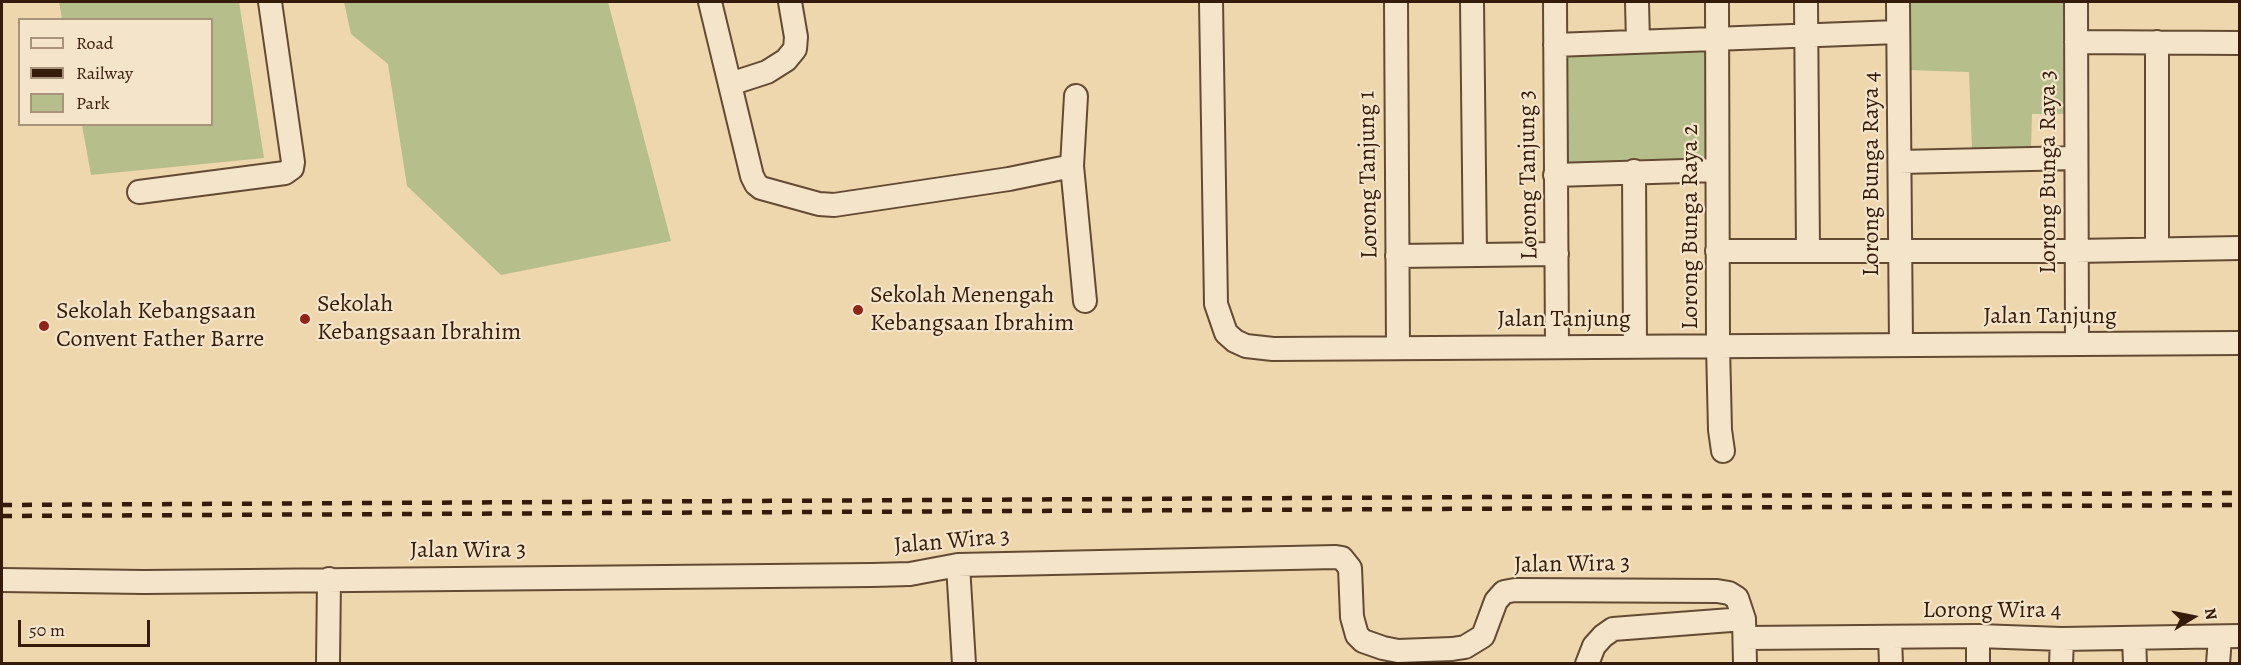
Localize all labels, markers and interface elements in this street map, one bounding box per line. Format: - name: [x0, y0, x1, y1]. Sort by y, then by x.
- legend: [18, 18, 213, 126]
- text: Road: [76, 31, 113, 55]
- text: Railway: [76, 61, 133, 85]
- street label: Lorong Bunga Raya 3: [2035, 70, 2063, 274]
- street label: Lorong Bunga Raya 4: [1858, 71, 1886, 277]
- street label: Lorong Tanjung 3: [1513, 90, 1545, 260]
- text: Park: [76, 91, 110, 115]
- street label: Lorong Tanjung 1: [1353, 91, 1385, 259]
- street label: Lorong Bunga Raya 2: [1677, 124, 1705, 330]
- place label: Sekolah Menengah Kebangsaan Ibrahim: [870, 282, 1074, 338]
- place label: Sekolah Kebangsaan Ibrahim: [317, 291, 521, 347]
- place label: Sekolah Kebangsaan Convent Father Barre: [56, 298, 264, 354]
- marker: Sekolah Menengah Kebangsaan Ibrahim: [851, 303, 865, 317]
- street label: Jalan Tanjung: [1983, 303, 2117, 331]
- street label: Jalan Tanjung: [1497, 306, 1631, 334]
- marker: Sekolah Kebangsaan Ibrahim: [298, 312, 312, 326]
- marker: Sekolah Kebangsaan Convent Father Barre: [37, 319, 51, 333]
- street label: Jalan Wira 3: [893, 523, 1011, 561]
- street label: Jalan Wira 3: [410, 537, 526, 565]
- street label: Jalan Wira 3: [1514, 550, 1630, 580]
- north arrow: [2163, 587, 2223, 647]
- street label: Lorong Wira 4: [1923, 597, 2061, 625]
- text: N: [2199, 606, 2223, 622]
- scale bar: [21, 608, 153, 646]
- text: 50 m: [29, 618, 65, 642]

